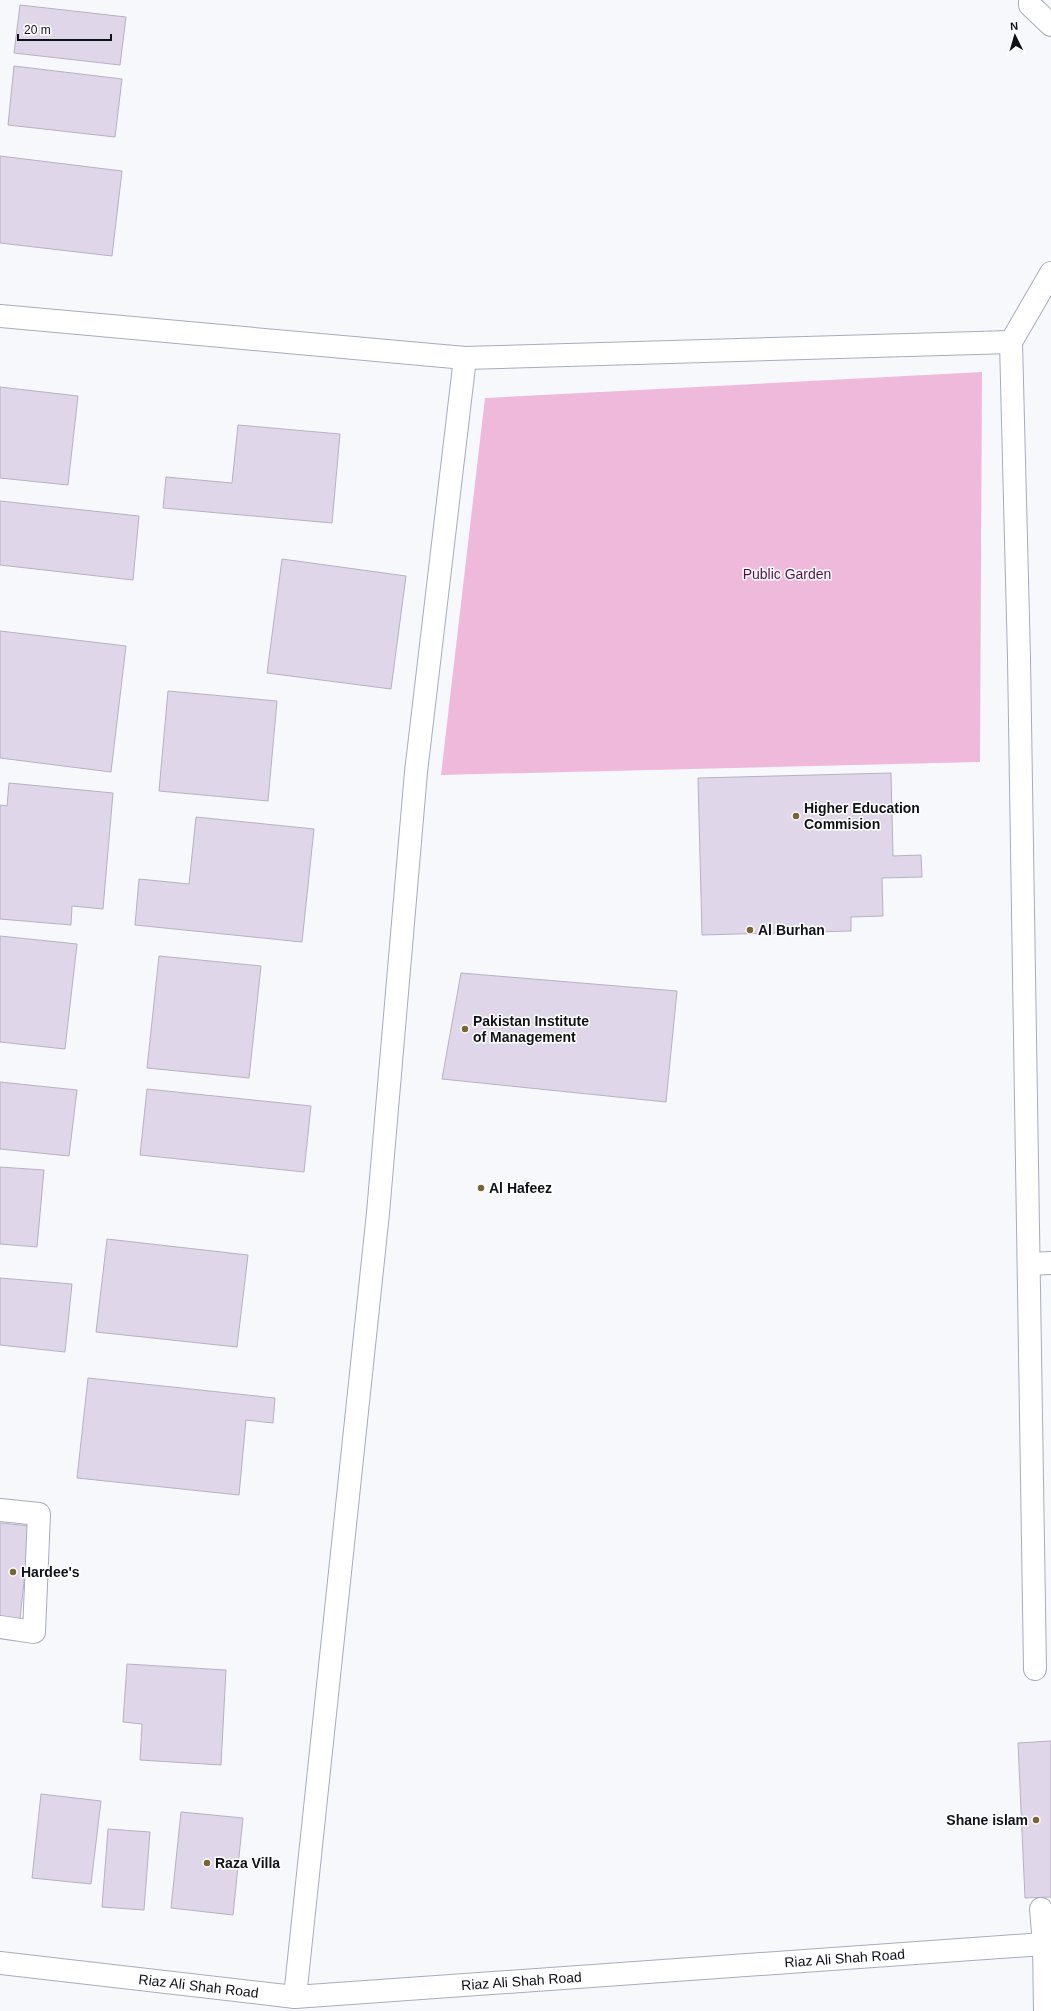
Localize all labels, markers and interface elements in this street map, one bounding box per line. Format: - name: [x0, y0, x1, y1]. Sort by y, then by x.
- scale bar: [18, 16, 111, 42]
- north arrow: [995, 16, 1035, 56]
- text: N: [1010, 20, 1019, 32]
- text: 20 m: [24, 23, 51, 37]
- park label: Public Garden: [743, 566, 831, 582]
- place label: Higher Education Commision: [804, 800, 920, 832]
- marker: Higher Education Commision: [791, 811, 801, 821]
- place label: Al Burhan: [758, 922, 825, 938]
- marker: Al Burhan: [745, 925, 755, 935]
- place label: Pakistan Institute of Management: [473, 1013, 589, 1045]
- marker: Pakistan Institute of Management: [460, 1024, 470, 1034]
- place label: Al Hafeez: [489, 1180, 552, 1196]
- marker: Al Hafeez: [476, 1183, 486, 1193]
- place label: Hardee's: [21, 1564, 80, 1580]
- marker: Hardee's: [8, 1567, 18, 1577]
- place label: Shane islam: [946, 1812, 1028, 1828]
- marker: Shane islam: [1031, 1815, 1041, 1825]
- place label: Raza Villa: [215, 1855, 280, 1871]
- marker: Raza Villa: [202, 1858, 212, 1868]
- street label: Riaz Ali Shah Road: [784, 1946, 905, 1970]
- street label: Riaz Ali Shah Road: [461, 1969, 582, 1993]
- street label: Riaz Ali Shah Road: [138, 1971, 260, 2001]

